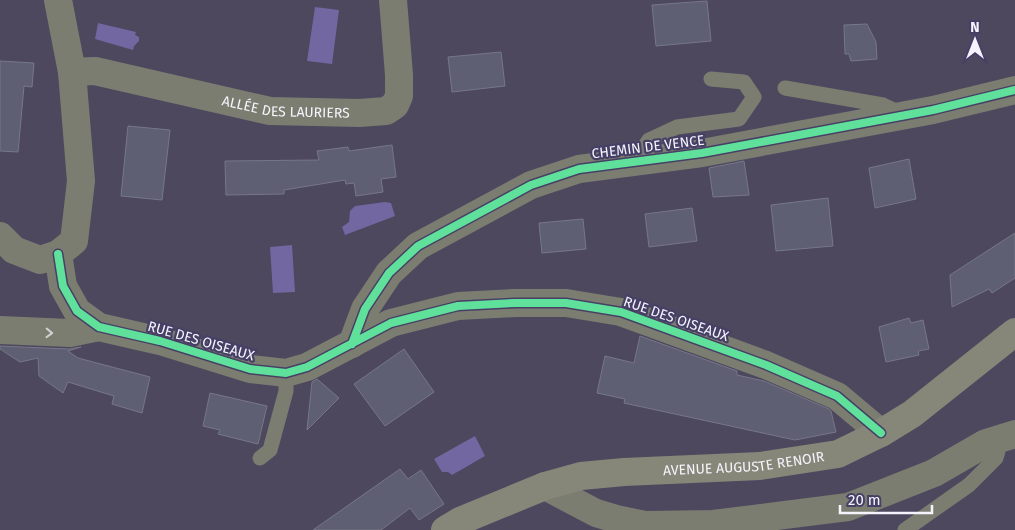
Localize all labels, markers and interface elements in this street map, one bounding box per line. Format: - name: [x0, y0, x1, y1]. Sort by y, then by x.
- north arrow: [950, 15, 1000, 65]
- text: N: [970, 19, 980, 36]
- street label: ALLÉE DES LAURIERS: [220, 92, 350, 121]
- street label: CHEMIN DE VENCE: [591, 132, 705, 162]
- street label: RUE DES OISEAUX: [621, 293, 731, 345]
- street label: RUE DES OISEAUX: [146, 318, 257, 364]
- one-way arrow: [45, 327, 53, 338]
- street label: AVENUE AUGUSTE RENOIR: [663, 448, 826, 479]
- scale bar: [840, 482, 932, 514]
- text: 20 m: [848, 491, 881, 509]

